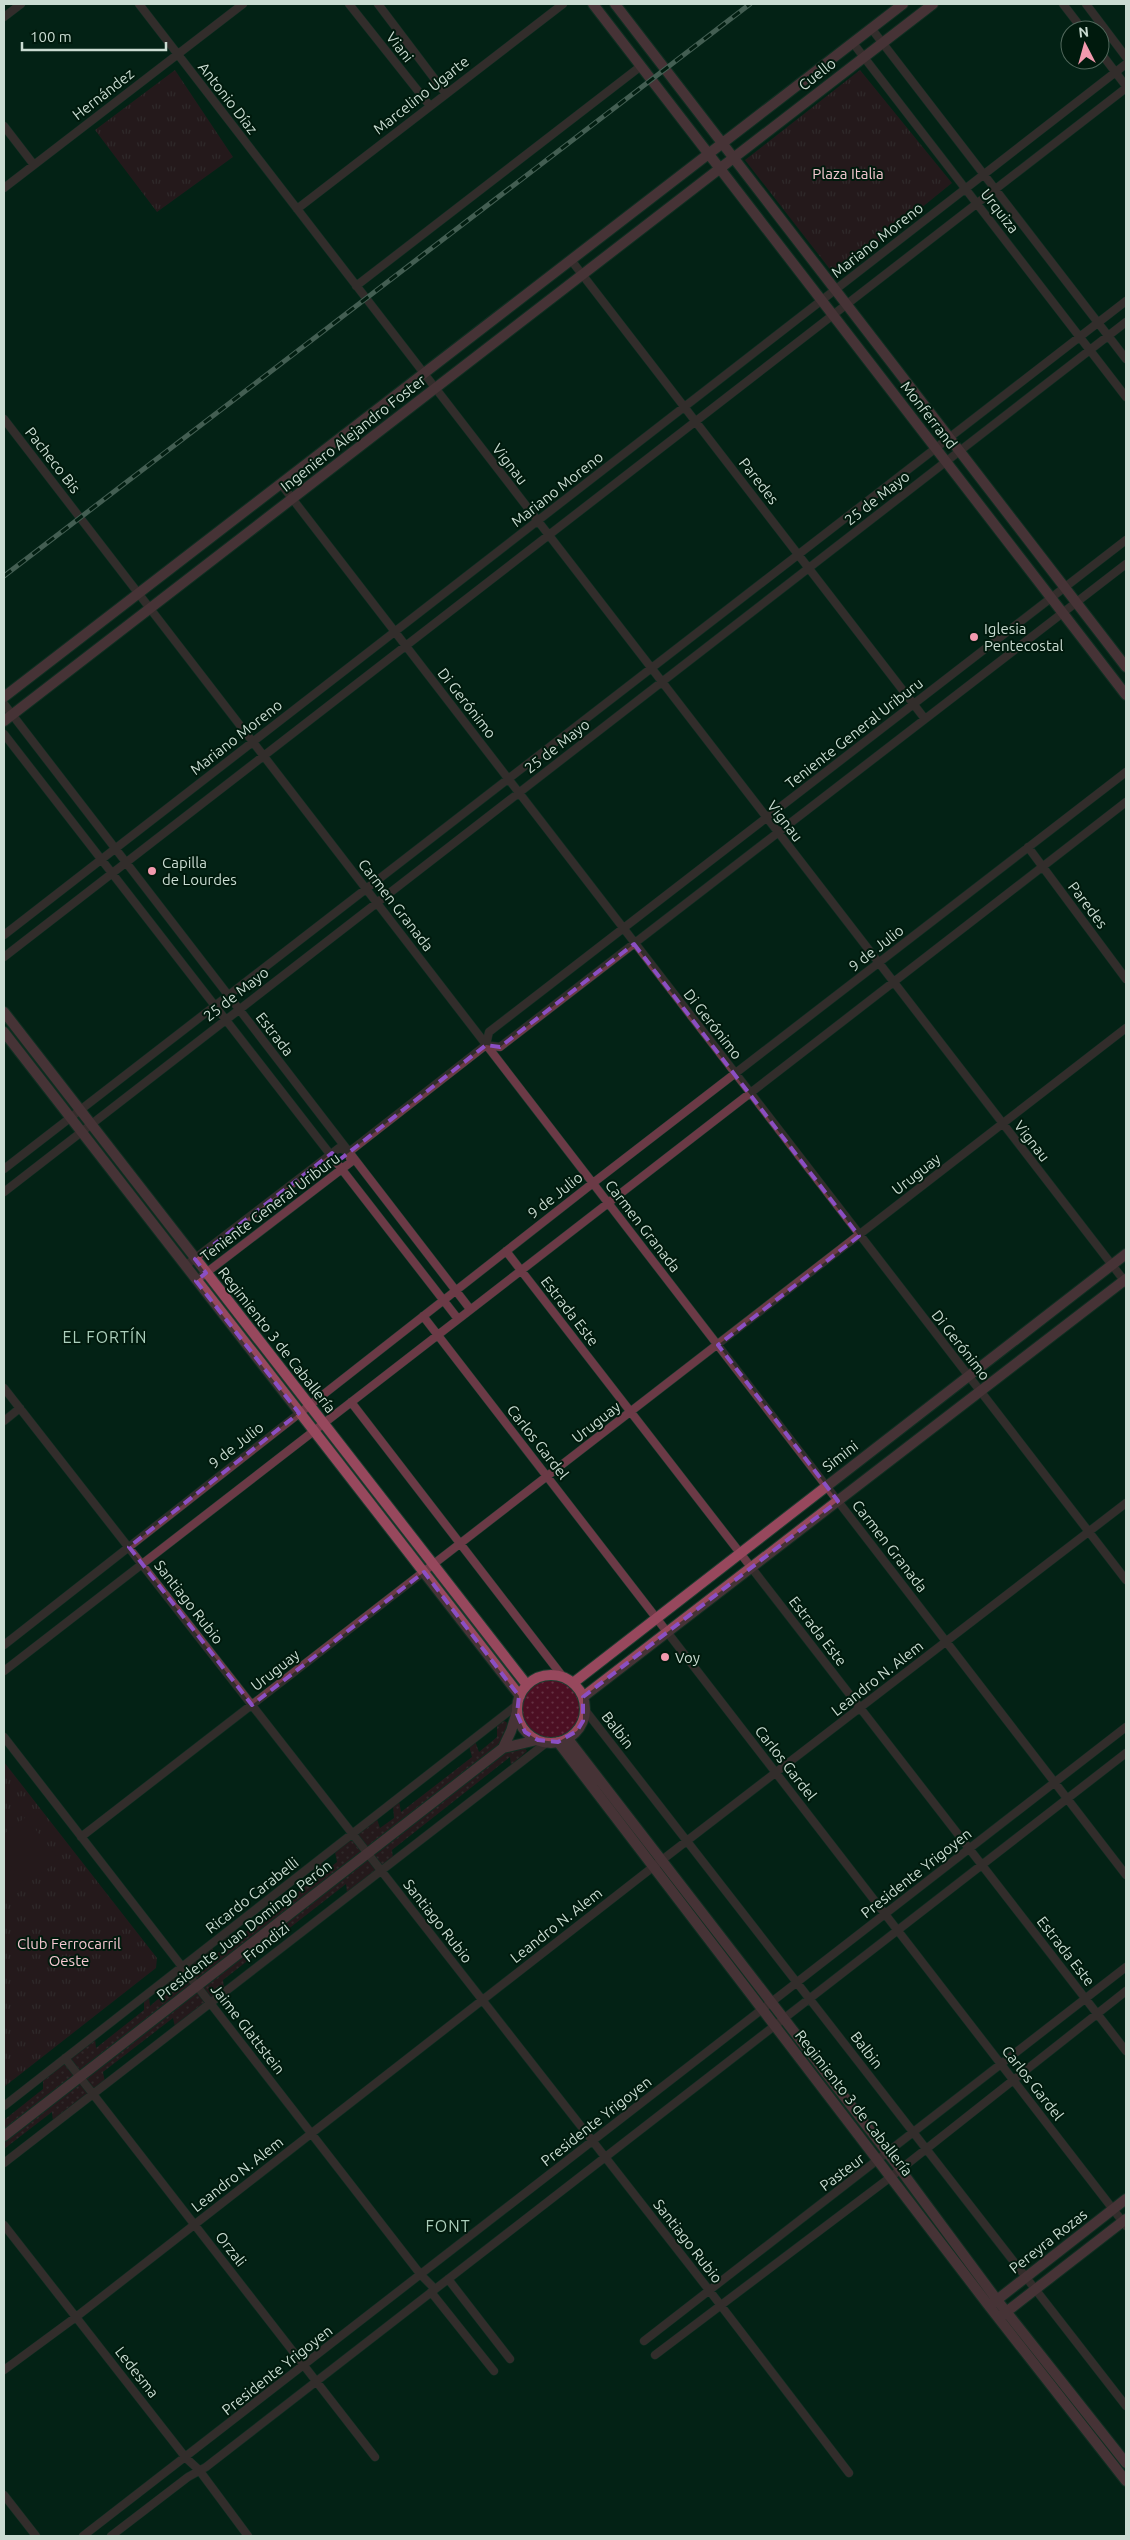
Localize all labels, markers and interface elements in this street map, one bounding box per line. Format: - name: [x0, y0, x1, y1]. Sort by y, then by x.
- scale bar: [22, 20, 166, 52]
- north arrow: [1060, 20, 1110, 70]
- text: N: [1078, 24, 1090, 41]
- text: 100 m: [30, 28, 72, 45]
- street label: Viani: [383, 29, 417, 65]
- street label: Marcelino Ugarte: [370, 52, 472, 138]
- street label: Cuello: [795, 54, 839, 94]
- street label: Antonio Díaz: [195, 59, 261, 137]
- street label: Hernández: [69, 65, 137, 123]
- park label: Plaza Italia: [812, 165, 884, 182]
- street label: Urquiza: [977, 185, 1023, 237]
- street label: Mariano Moreno: [828, 199, 926, 281]
- street label: Ingeniero Alejandro Foster: [277, 371, 429, 495]
- street label: Monferrand: [897, 378, 961, 452]
- street label: Pacheco Bis: [22, 424, 84, 496]
- street label: Vignau: [489, 440, 531, 488]
- street label: Mariano Moreno: [508, 448, 606, 530]
- street label: Paredes: [736, 454, 782, 508]
- street label: 25 de Mayo: [841, 467, 913, 529]
- place label: Iglesia Pentecostal: [984, 620, 1063, 654]
- marker: Iglesia Pentecostal: [968, 631, 980, 643]
- street label: Di Gerónimo: [434, 665, 500, 741]
- street label: Teniente General Uriburu: [782, 674, 926, 792]
- street label: Mariano Moreno: [187, 696, 285, 778]
- street label: 25 de Mayo: [521, 715, 593, 777]
- street label: Vignau: [764, 797, 806, 845]
- place label: Capilla de Lourdes: [162, 854, 237, 888]
- street label: Carmen Granada: [355, 856, 437, 954]
- marker: Capilla de Lourdes: [146, 865, 158, 877]
- street label: Paredes: [1065, 878, 1111, 932]
- street label: 9 de Julio: [845, 921, 907, 975]
- street label: 25 de Mayo: [200, 963, 272, 1025]
- street label: Di Gerónimo: [680, 986, 746, 1062]
- street label: Estrada: [253, 1009, 297, 1059]
- street label: Vignau: [1011, 1117, 1053, 1165]
- street label: Teniente General Uriburu: [197, 1149, 343, 1265]
- street label: Uruguay: [888, 1150, 944, 1198]
- street label: 9 de Julio: [524, 1168, 586, 1222]
- street label: Carmen Granada: [602, 1177, 684, 1275]
- street label: Regimiento 3 de Caballería: [215, 1264, 339, 1416]
- street label: Estrada Este: [538, 1273, 602, 1349]
- street label: Di Gerónimo: [928, 1307, 994, 1383]
- district label: EL FORTÍN: [63, 1326, 147, 1346]
- street label: Uruguay: [568, 1398, 624, 1446]
- street label: Carlos Gardel: [504, 1401, 572, 1483]
- street label: 9 de Julio: [205, 1418, 267, 1472]
- street label: Simini: [819, 1437, 861, 1475]
- street label: Carmen Granada: [849, 1497, 931, 1595]
- street label: Santiago Rubio: [151, 1557, 227, 1647]
- street label: Estrada Este: [786, 1593, 850, 1669]
- street label: Leandro N. Alem: [828, 1637, 926, 1719]
- street label: Uruguay: [247, 1646, 303, 1694]
- place label: Voy: [675, 1649, 700, 1666]
- marker: Voy: [659, 1651, 671, 1663]
- street label: Balbin: [598, 1708, 638, 1752]
- street label: Carlos Gardel: [752, 1722, 820, 1804]
- street label: Presidente Yrigoyen: [857, 1825, 975, 1921]
- street label: Ricardo Carabelli: [202, 1853, 302, 1937]
- street label: Presidente Juan Domingo Perón: [153, 1856, 335, 2004]
- street label: Santiago Rubio: [400, 1876, 476, 1966]
- street label: Leandro N. Alem: [507, 1884, 605, 1966]
- street label: Estrada Este: [1034, 1913, 1098, 1989]
- street label: Frondizi: [240, 1919, 292, 1965]
- park label: Club Ferrocarril Oeste: [17, 1935, 121, 1969]
- street label: Jaime Glattstein: [208, 1981, 288, 2077]
- street label: Regimiento 3 de Caballería: [792, 2027, 916, 2179]
- street label: Balbin: [847, 2028, 887, 2072]
- street label: Carlos Gardel: [999, 2042, 1067, 2124]
- street label: Presidente Yrigoyen: [537, 2073, 655, 2169]
- street label: Leandro N. Alem: [188, 2133, 286, 2215]
- street label: Pasteur: [816, 2150, 868, 2194]
- street label: Santiago Rubio: [650, 2196, 726, 2286]
- street label: Pereyra Rozas: [1006, 2205, 1090, 2277]
- district label: FONT: [425, 2217, 471, 2235]
- street label: Orzali: [212, 2228, 250, 2270]
- street label: Presidente Yrigoyen: [218, 2322, 336, 2418]
- street label: Ledesma: [112, 2343, 162, 2401]

